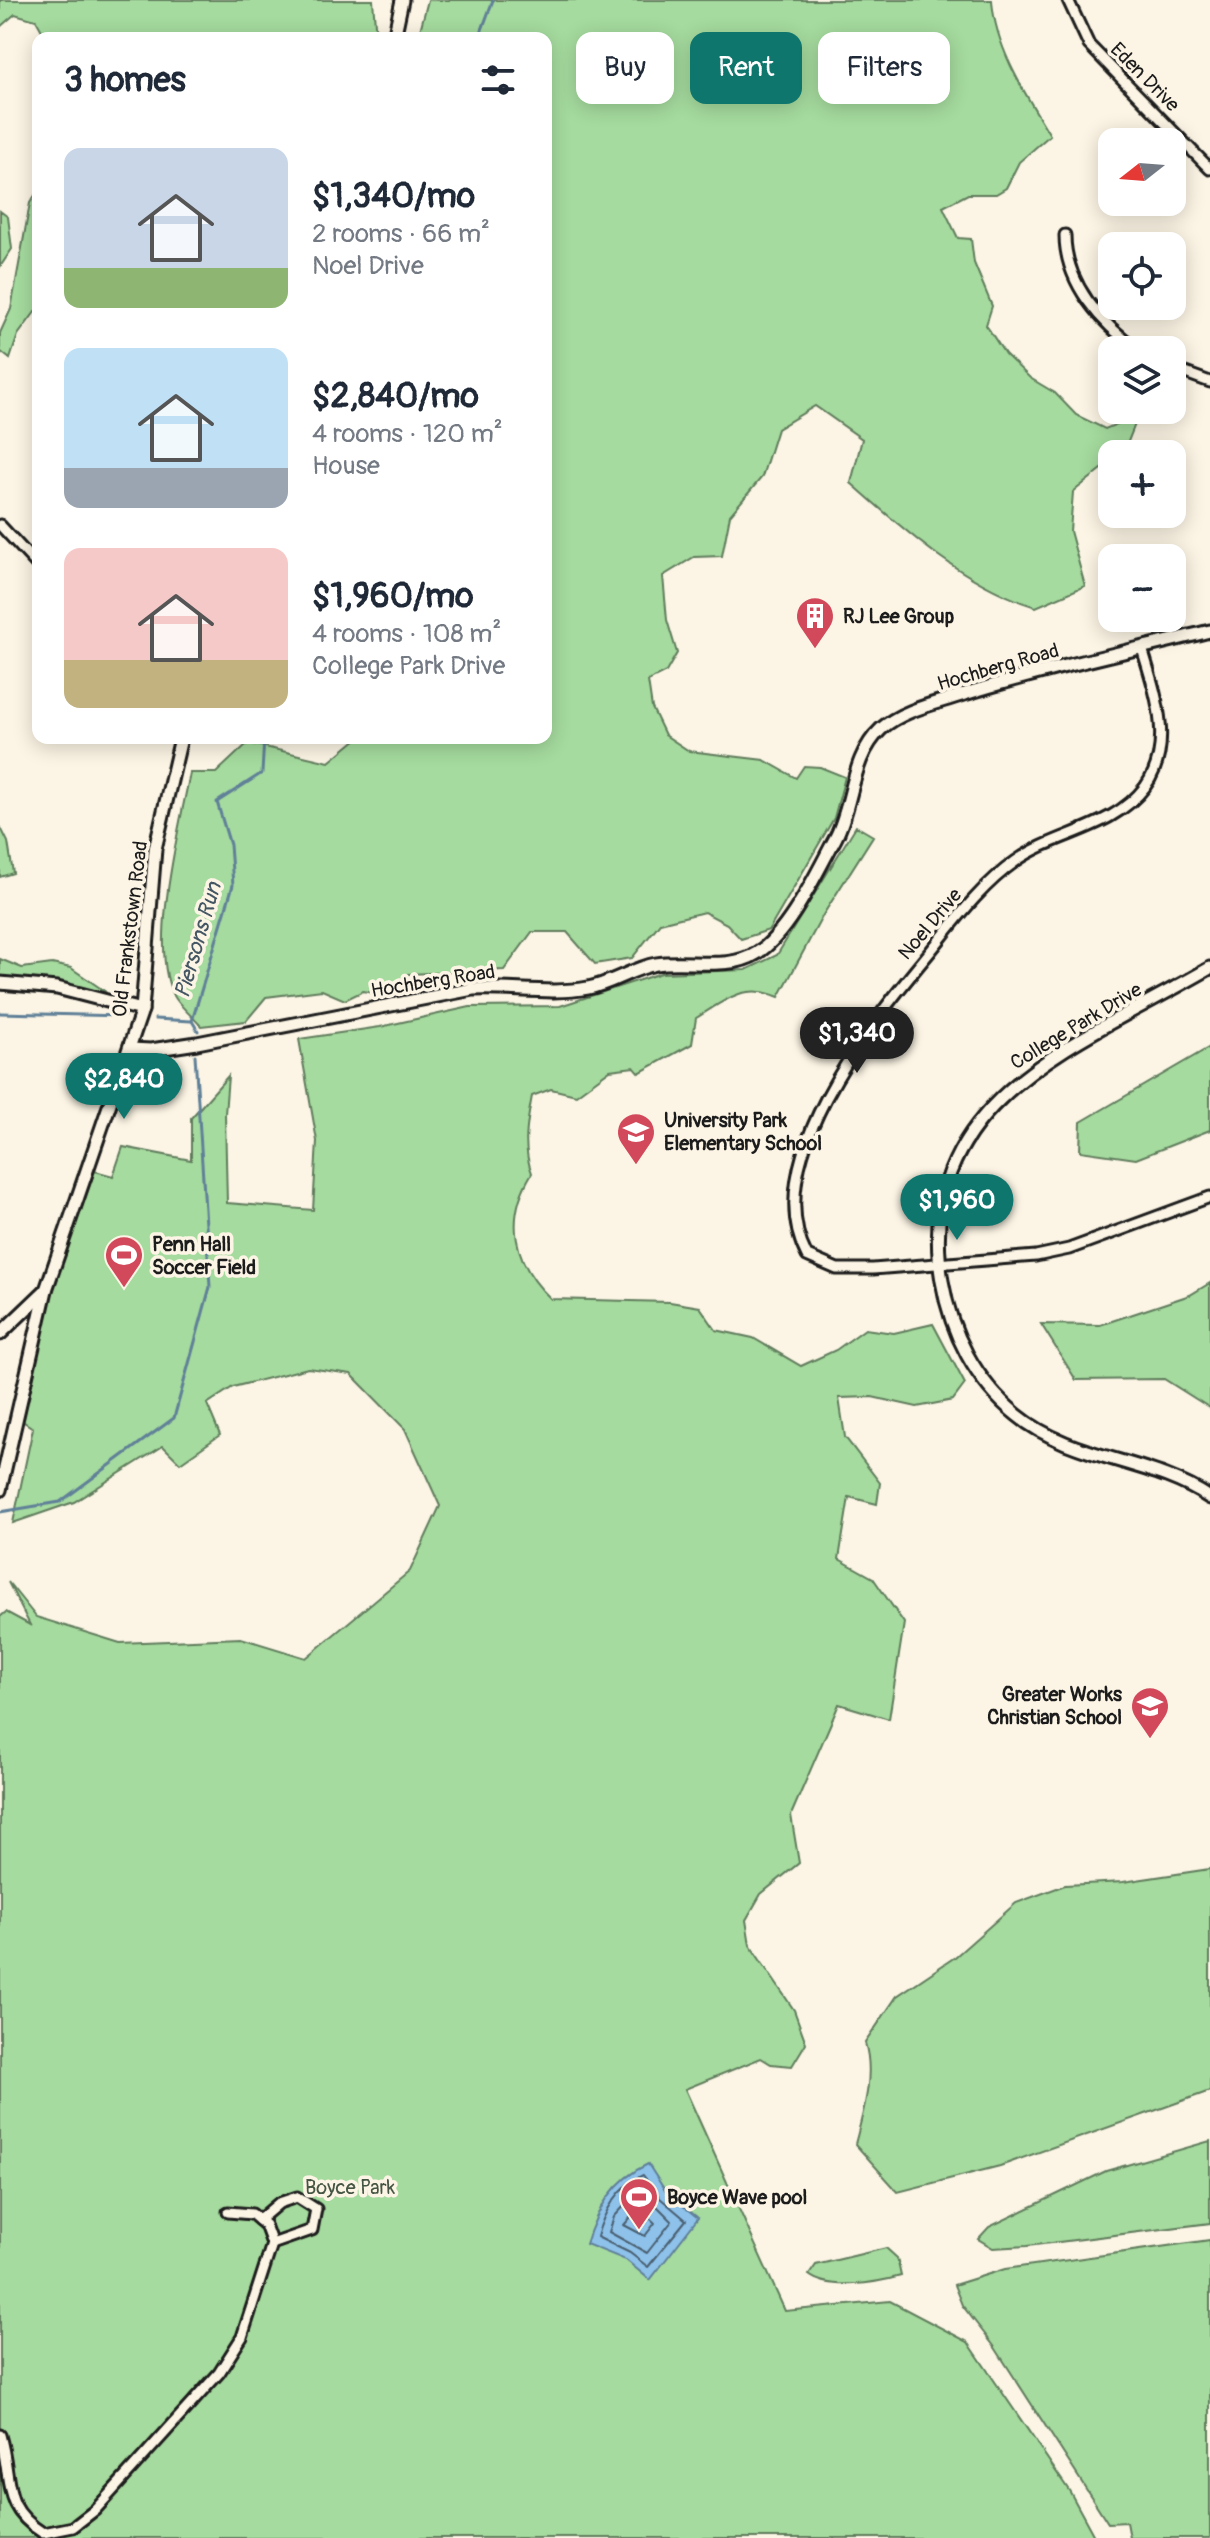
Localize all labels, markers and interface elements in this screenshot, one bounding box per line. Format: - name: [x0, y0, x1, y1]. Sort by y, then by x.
- chip: Buy: [576, 32, 674, 104]
- chip: Rent: [690, 32, 802, 104]
- chip: Filters: [818, 32, 950, 104]
- street label: Eden Drive: [1105, 37, 1185, 117]
- icon: filters: [476, 58, 520, 102]
- text: 3 homes: [64, 59, 186, 102]
- north arrow: [1098, 128, 1186, 216]
- map controls: [1098, 128, 1186, 632]
- text: $1,340/mo: [312, 175, 475, 218]
- icon: home: [128, 180, 224, 276]
- text: 2 rooms · 66 m²: [312, 218, 490, 250]
- button: locate: [1098, 232, 1186, 320]
- text: Noel Drive: [312, 250, 424, 282]
- button: layers: [1098, 336, 1186, 424]
- text: $2,840/mo: [312, 375, 479, 418]
- icon: home: [128, 380, 224, 476]
- text: 4 rooms · 120 m²: [312, 418, 503, 450]
- button: +: [1098, 440, 1186, 528]
- text: House: [312, 450, 380, 482]
- button: −: [1098, 544, 1186, 632]
- text: $1,960/mo: [312, 575, 474, 618]
- icon: home: [128, 580, 224, 676]
- building icon: RJ Lee Group: [794, 595, 836, 650]
- place label: RJ Lee Group: [843, 604, 955, 629]
- text: 4 rooms · 108 m²: [312, 618, 501, 650]
- street label: Hochberg Road: [934, 638, 1062, 696]
- text: College Park Drive: [312, 650, 505, 682]
- street label: Old Frankstown Road: [107, 840, 153, 1018]
- water label: Piersons Run: [168, 877, 228, 1001]
- street label: Noel Drive: [893, 883, 967, 965]
- street label: Hochberg Road: [369, 959, 497, 1003]
- street label: College Park Drive: [1006, 977, 1146, 1075]
- pin: $1,340: [792, 1007, 922, 1075]
- text: $1,340: [818, 1017, 896, 1049]
- pin: $2,840: [59, 1053, 189, 1121]
- text: $2,840: [83, 1063, 165, 1095]
- place label: University Park Elementary School: [664, 1108, 822, 1156]
- school or university icon: University Park Elementary School: [615, 1111, 657, 1166]
- pin: $1,960: [892, 1174, 1022, 1242]
- text: $1,960: [918, 1184, 996, 1216]
- place label: Penn Hall Soccer Field: [152, 1232, 256, 1280]
- sports icon: Penn Hall Soccer Field: [103, 1234, 145, 1289]
- place label: Greater Works Christian School: [987, 1682, 1122, 1730]
- school or university icon: Greater Works Christian School: [1129, 1685, 1171, 1740]
- park label: Boyce Park: [305, 2175, 396, 2200]
- sports icon: Boyce Wave pool: [618, 2176, 660, 2231]
- place label: Boyce Wave pool: [667, 2185, 807, 2210]

